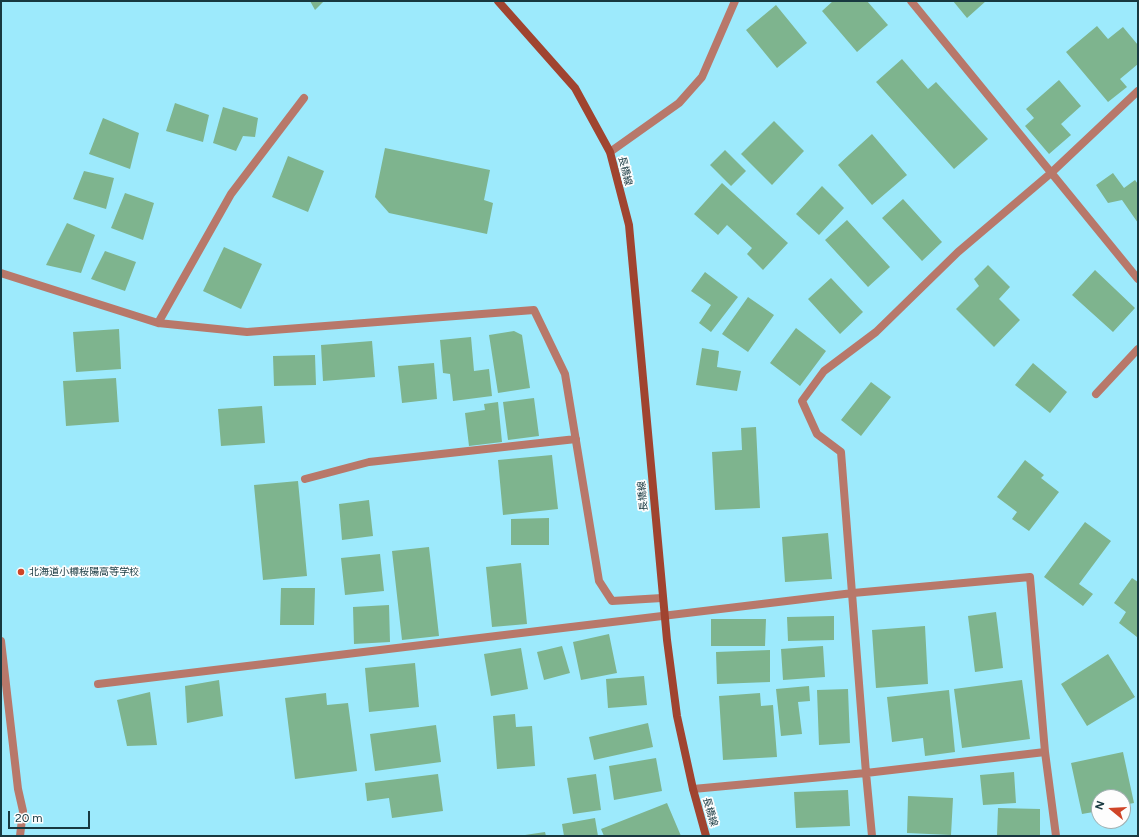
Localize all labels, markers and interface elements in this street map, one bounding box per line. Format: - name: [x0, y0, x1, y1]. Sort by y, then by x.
- street label: 長橋線: [616, 155, 634, 187]
- street label: 長橋線: [636, 481, 650, 511]
- place label: 北海道小樽桜陽高等学校: [29, 566, 139, 578]
- marker: 北海道小樽桜陽高等学校: [16, 567, 26, 577]
- north arrow: [1091, 789, 1131, 829]
- street label: 長橋線: [700, 796, 720, 828]
- text: N: [1093, 799, 1108, 812]
- scale bar: [10, 803, 92, 829]
- text: 20 m: [15, 811, 43, 825]

